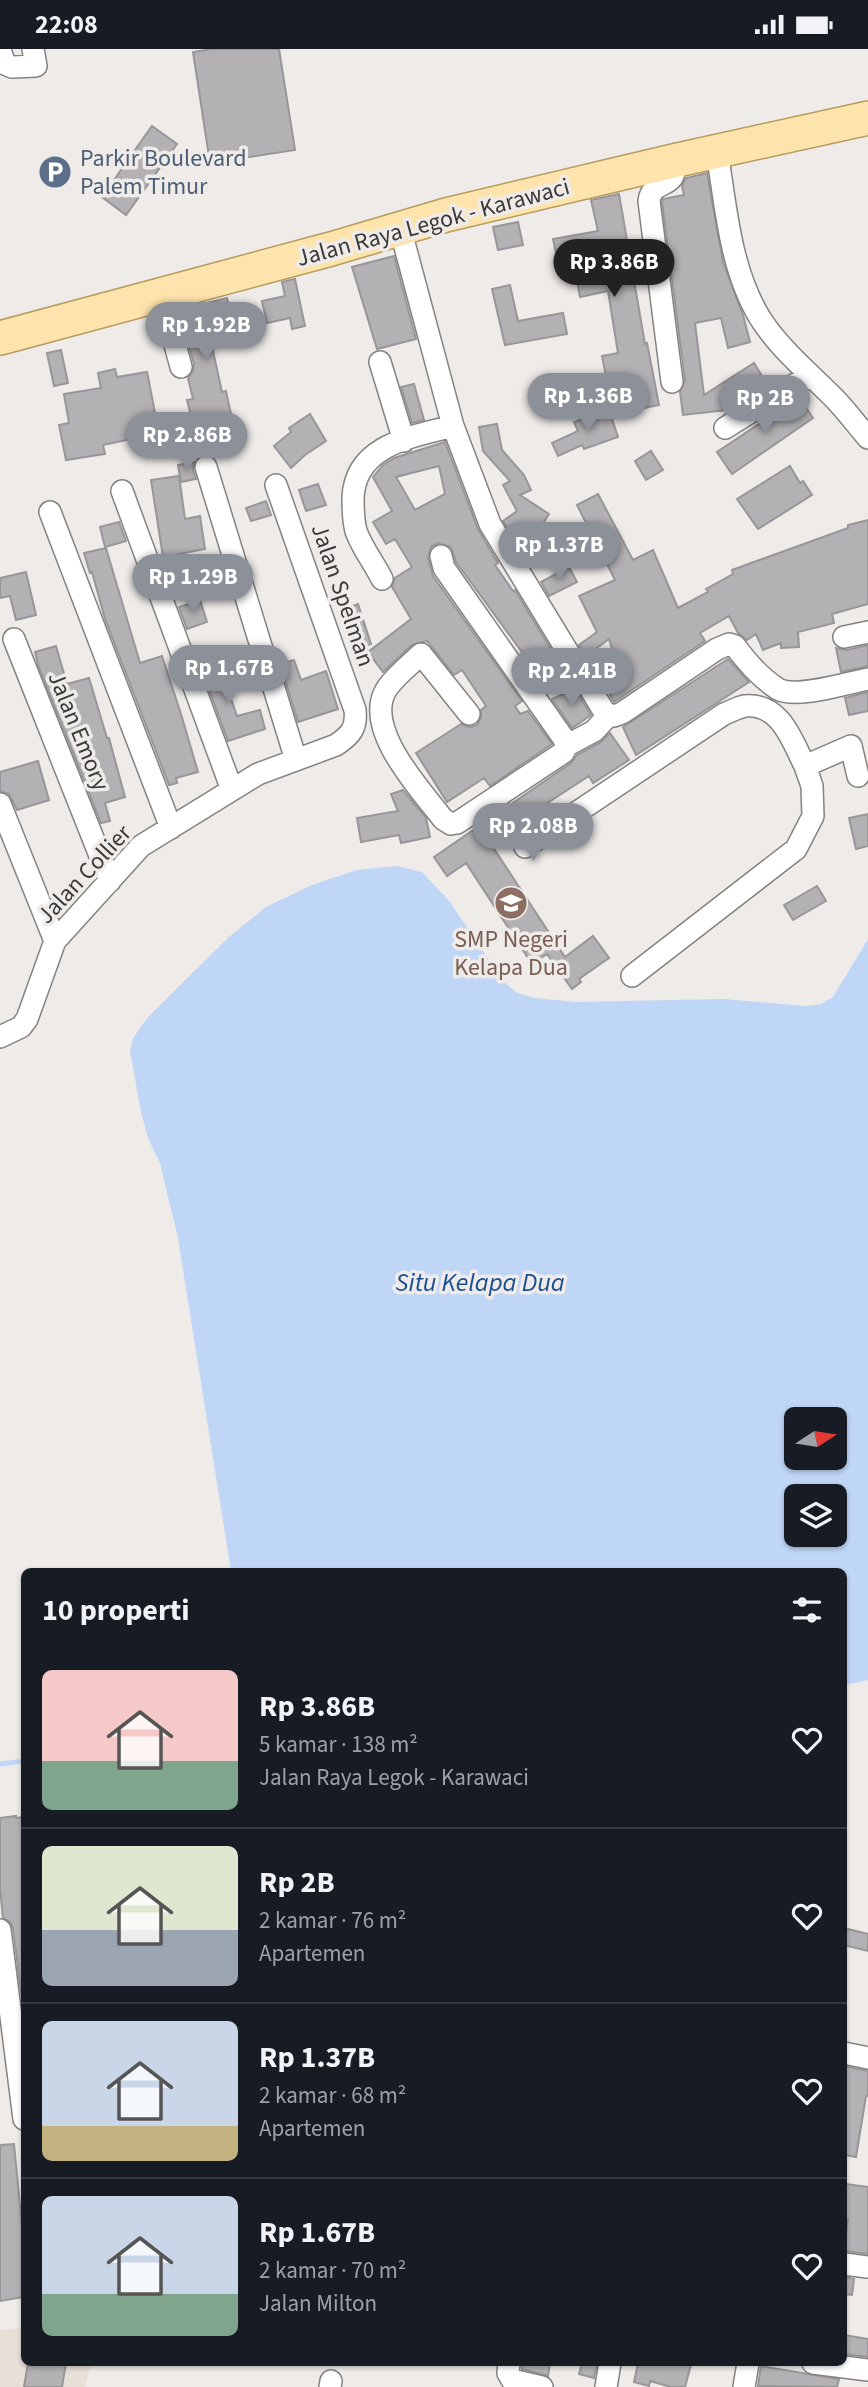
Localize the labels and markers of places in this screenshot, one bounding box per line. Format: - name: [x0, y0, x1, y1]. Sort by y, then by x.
- place label: Parkir Boulevard Palem Timur: [80, 141, 246, 204]
- parking icon: Parkir Boulevard Palem Timur: [36, 153, 74, 191]
- pin: Rp 3.86B: [542, 239, 686, 299]
- pin: Rp 1.92B: [134, 303, 278, 362]
- pin: Rp 1.36B: [516, 373, 660, 433]
- pin: Rp 2B: [716, 375, 814, 435]
- pin: Rp 2.86B: [115, 413, 259, 472]
- pin: Rp 1.37B: [487, 523, 631, 582]
- pin: Rp 1.29B: [121, 554, 265, 614]
- pin: Rp 1.67B: [157, 645, 301, 705]
- pin: Rp 2.41B: [500, 649, 644, 708]
- pin: Rp 2.08B: [461, 803, 605, 863]
- school or university icon: SMP Negeri Kelapa Dua: [492, 884, 530, 922]
- place label: SMP Negeri Kelapa Dua: [454, 922, 568, 985]

